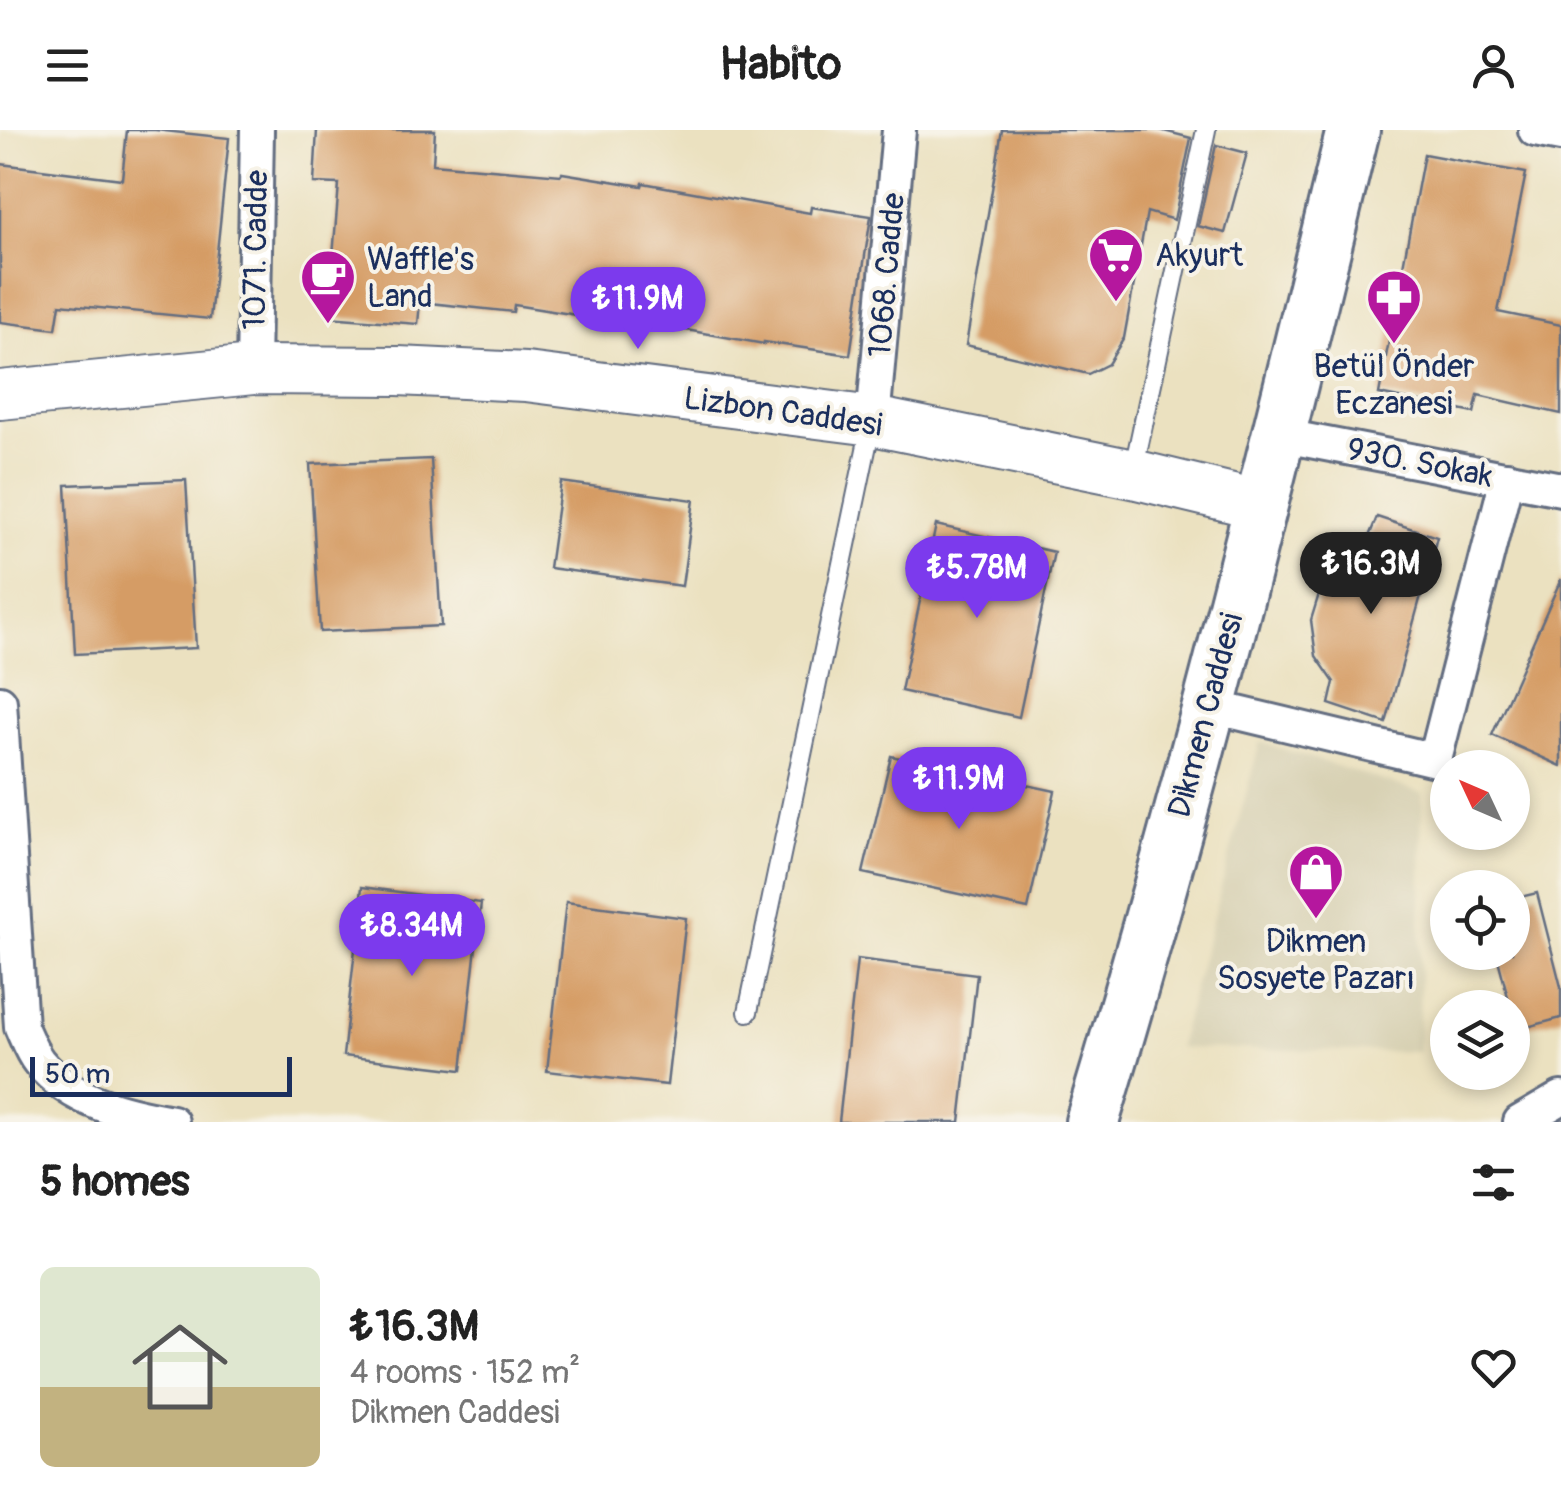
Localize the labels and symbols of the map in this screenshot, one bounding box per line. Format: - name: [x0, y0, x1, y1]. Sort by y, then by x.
- street label: 1071. Cadde: [235, 170, 277, 330]
- street label: 1068. Cadde: [860, 191, 914, 359]
- supermarket icon: Akyurt: [1086, 225, 1146, 304]
- place label: Akyurt: [1155, 236, 1243, 276]
- place label: Waffle's Land: [367, 240, 474, 317]
- cafe icon: Waffle's Land: [298, 247, 358, 326]
- pin: ₺11.9M: [557, 267, 719, 352]
- pharmacy icon: Betül Önder Eczanesi: [1364, 267, 1424, 346]
- place label: Betül Önder Eczanesi: [1314, 347, 1475, 424]
- street label: Lizbon Caddesi: [681, 378, 885, 446]
- street label: 930. Sokak: [1344, 429, 1496, 497]
- pin: ₺16.3M: [1290, 532, 1452, 617]
- pin: ₺5.78M: [896, 536, 1058, 621]
- street label: Dikmen Caddesi: [1159, 609, 1252, 822]
- pin: ₺11.9M: [878, 747, 1040, 832]
- north arrow: [1430, 750, 1530, 850]
- shop icon: Dikmen Sosyete Pazarı: [1286, 842, 1346, 921]
- pin: ₺8.34M: [331, 894, 493, 979]
- place label: Dikmen Sosyete Pazarı: [1217, 922, 1415, 999]
- scale bar: [30, 1052, 292, 1096]

